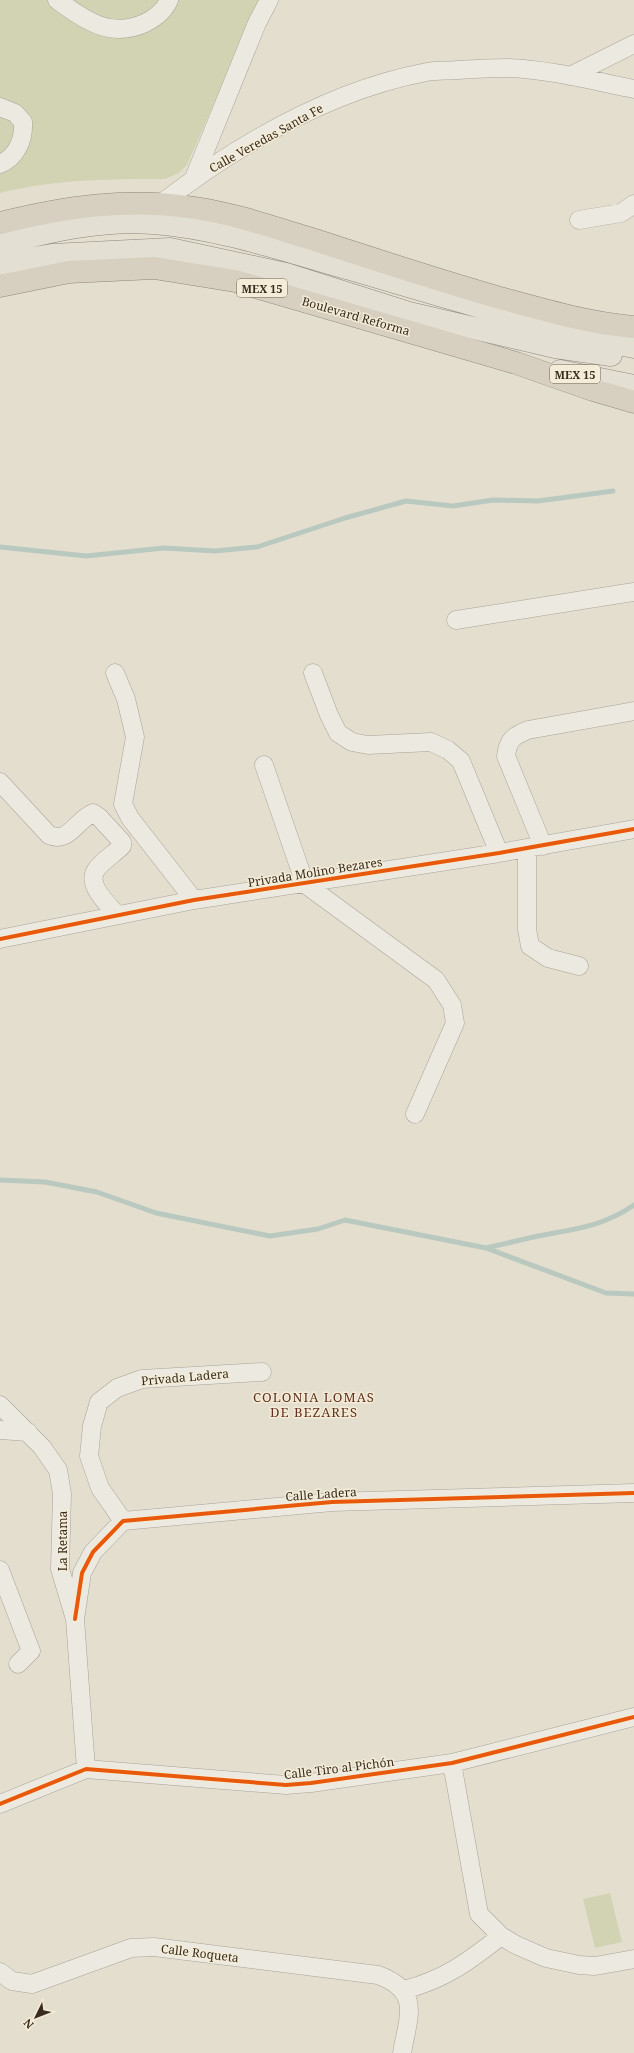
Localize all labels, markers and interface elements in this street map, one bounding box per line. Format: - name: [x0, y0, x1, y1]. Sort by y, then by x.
- street label: Calle Veredas Santa Fe: [206, 100, 326, 176]
- road number: MEX 15: [237, 279, 287, 297]
- street label: Boulevard Reforma: [300, 292, 412, 340]
- road number: MEX 15: [550, 365, 600, 383]
- street label: Privada Molino Bezares: [247, 853, 383, 891]
- street label: Privada Ladera: [140, 1365, 230, 1389]
- district label: COLONIA LOMAS DE BEZARES: [253, 1388, 375, 1421]
- street label: Calle Ladera: [285, 1483, 357, 1505]
- street label: La Retama: [54, 1510, 71, 1571]
- street label: Calle Tiro al Pichón: [283, 1753, 395, 1783]
- street label: Calle Roqueta: [160, 1940, 240, 1966]
- north arrow: [16, 1997, 56, 2037]
- text: N: [20, 2016, 37, 2032]

